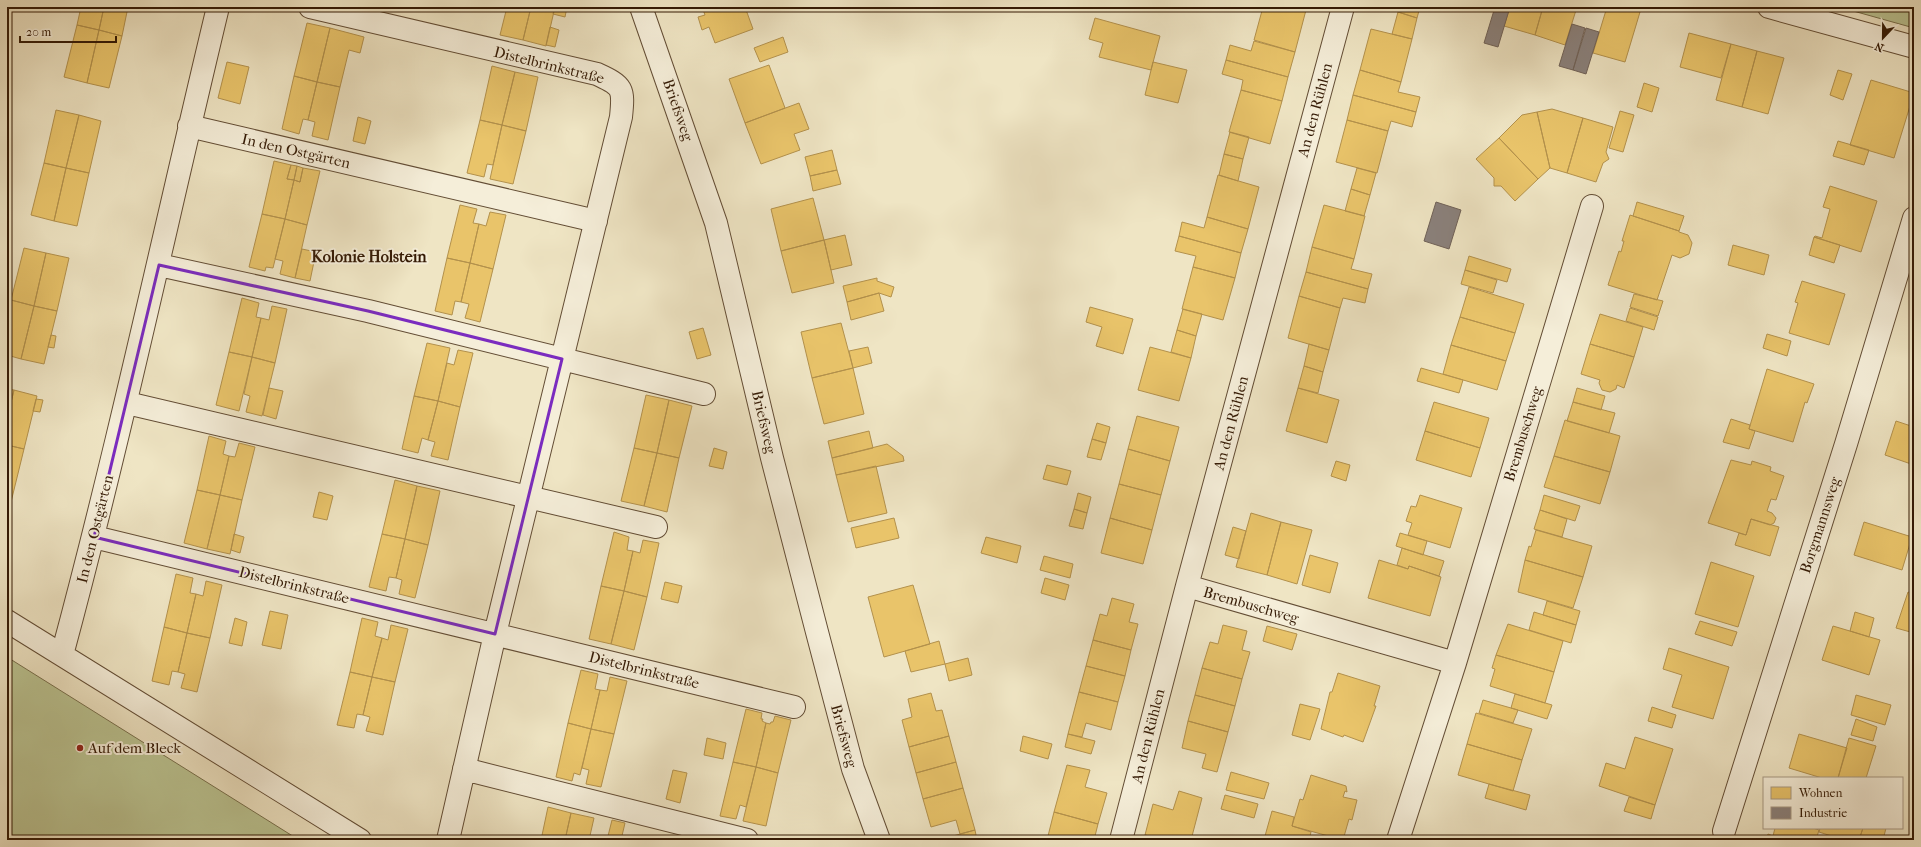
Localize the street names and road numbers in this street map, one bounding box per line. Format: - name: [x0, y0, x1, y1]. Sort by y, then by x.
- street label: Distelbrinkstraße: [492, 43, 607, 88]
- street label: An den Rühlen: [1294, 61, 1336, 160]
- street label: Briefsweg: [659, 77, 697, 144]
- street label: In den Ostgärten: [240, 130, 352, 172]
- street label: An den Rühlen: [1210, 374, 1252, 473]
- street label: Brembuschweg: [1500, 383, 1546, 484]
- street label: Briefsweg: [748, 388, 780, 456]
- street label: In den Ostgärten: [73, 473, 117, 585]
- street label: Borgmannsweg: [1796, 474, 1844, 575]
- street label: Distelbrinkstraße: [237, 563, 352, 608]
- street label: Brembuschweg: [1201, 583, 1302, 628]
- street label: Distelbrinkstraße: [587, 648, 702, 693]
- street label: An den Rühlen: [1127, 687, 1169, 786]
- street label: Briefsweg: [827, 702, 861, 770]

